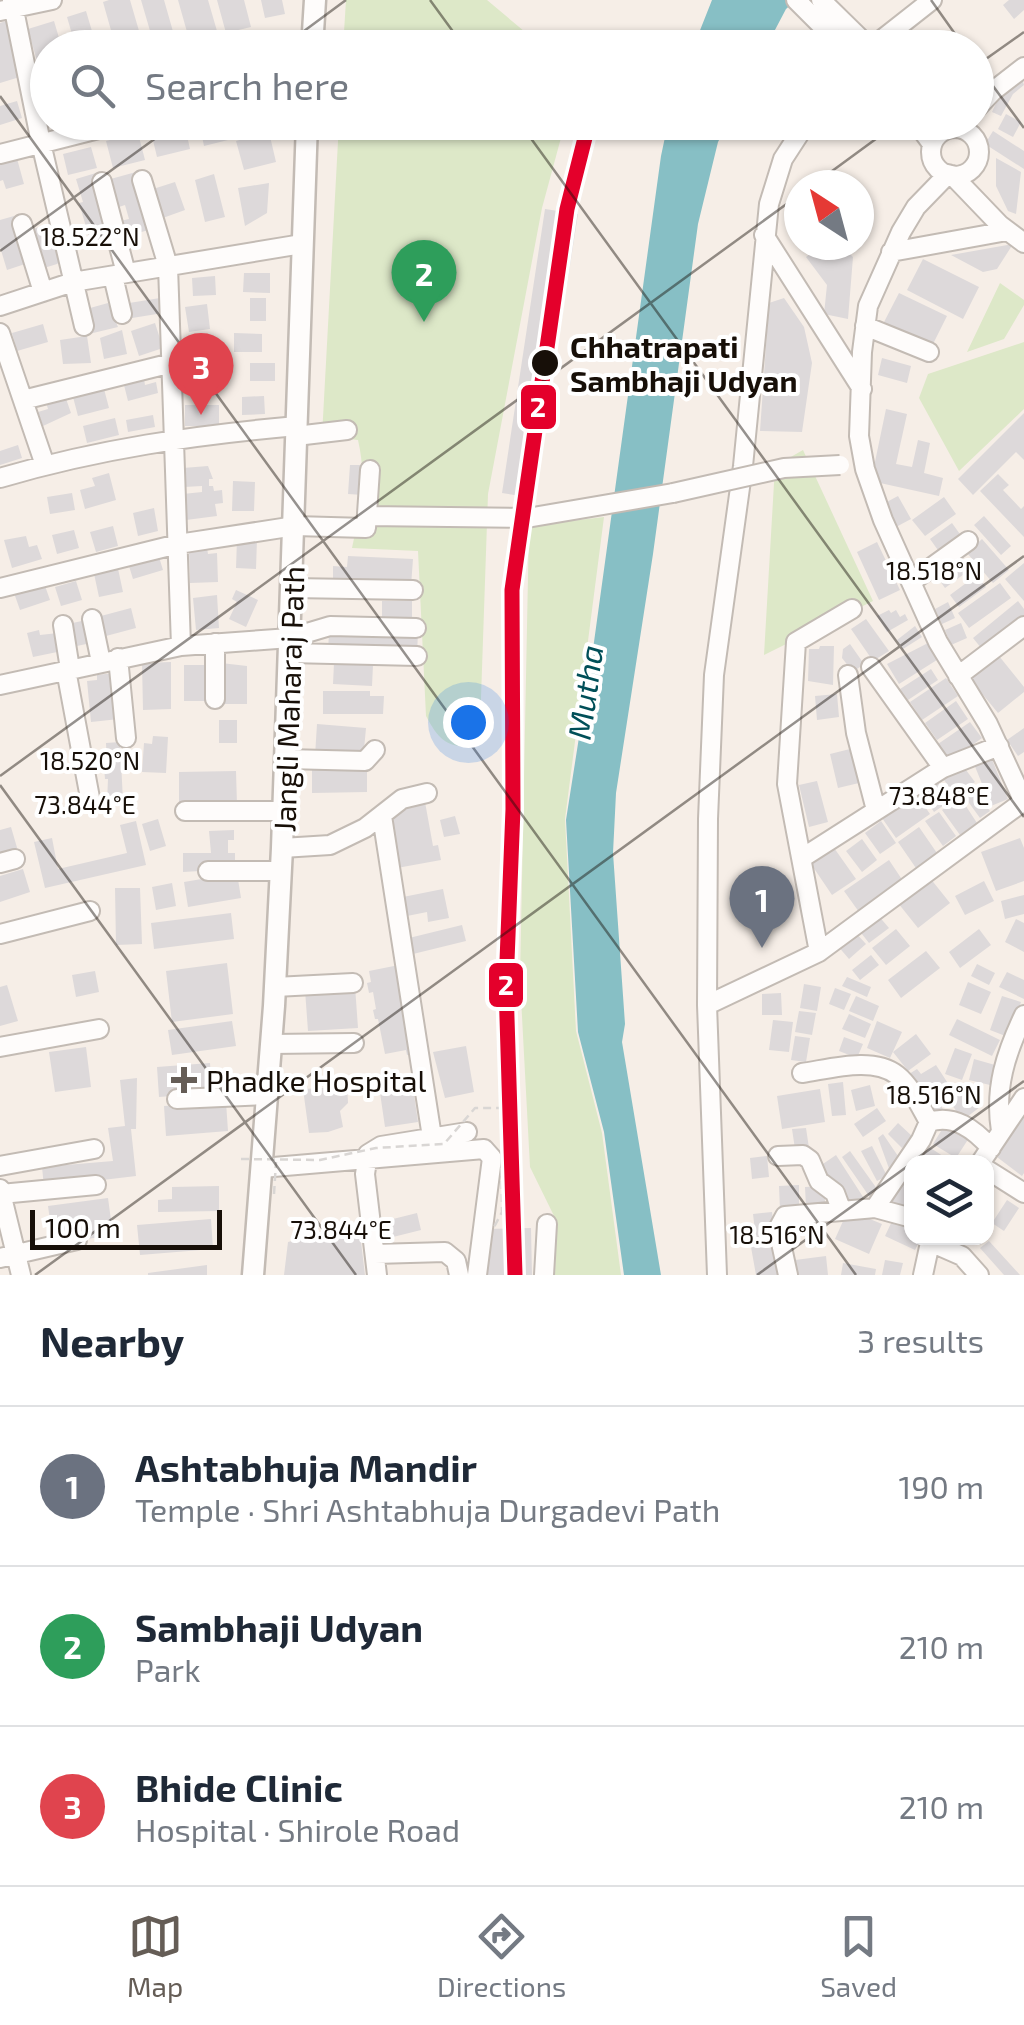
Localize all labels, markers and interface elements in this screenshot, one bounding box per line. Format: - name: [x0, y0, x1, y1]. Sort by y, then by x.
- search box: [30, 30, 994, 140]
- icon: search: [65, 58, 120, 113]
- text: Search here: [145, 62, 349, 108]
- north arrow: [784, 170, 874, 260]
- text: 18.522°N: [40, 221, 140, 251]
- pin: 2: [392, 240, 456, 322]
- place label: Chhatrapati Sambhaji Udyan: [570, 328, 798, 399]
- pin: 3: [168, 332, 234, 415]
- marker: Chhatrapati Sambhaji Udyan: [529, 347, 561, 379]
- line badge: 2: [519, 383, 558, 431]
- text: 2: [530, 389, 546, 423]
- text: 18.518°N: [886, 555, 982, 585]
- street label: Jangli Maharaj Path: [265, 565, 311, 833]
- water label: Mutha: [559, 642, 609, 742]
- your location: [443, 697, 494, 748]
- text: 18.520°N: [40, 745, 140, 775]
- text: 73.848°E: [888, 780, 990, 810]
- text: 73.844°E: [34, 789, 136, 819]
- pin: 1: [730, 866, 794, 948]
- line badge: 2: [487, 961, 525, 1009]
- text: 2: [498, 967, 514, 1001]
- place label: Phadke Hospital: [206, 1062, 426, 1098]
- marker: Phadke Hospital: [171, 1067, 197, 1093]
- text: 18.516°N: [886, 1079, 982, 1109]
- map controls: [904, 1155, 994, 1245]
- button: layers: [904, 1155, 994, 1245]
- scale bar: [30, 1205, 222, 1250]
- text: 100 m: [45, 1210, 121, 1244]
- text: 73.844°E: [290, 1214, 392, 1244]
- text: 18.516°N: [729, 1219, 825, 1249]
- text: Nearby: [40, 1315, 184, 1365]
- text: 3 results: [857, 1321, 984, 1359]
- text: Ashtabhuja Mandir: [135, 1444, 477, 1490]
- text: 1: [66, 1467, 79, 1505]
- text: 190 m: [898, 1467, 984, 1505]
- text: Temple · Shri Ashtabhuja Durgadevi Path: [135, 1490, 720, 1528]
- text: Sambhaji Udyan: [135, 1604, 423, 1650]
- text: 2: [63, 1627, 82, 1665]
- text: 210 m: [899, 1627, 984, 1665]
- text: Park: [135, 1650, 200, 1688]
- text: Bhide Clinic: [135, 1764, 343, 1810]
- text: 3: [63, 1787, 82, 1825]
- text: 210 m: [899, 1787, 984, 1825]
- text: Hospital · Shirole Road: [135, 1810, 460, 1848]
- tab: Map: [127, 1909, 183, 2003]
- tab: Directions: [437, 1909, 566, 2003]
- tab: Saved: [820, 1909, 897, 2003]

